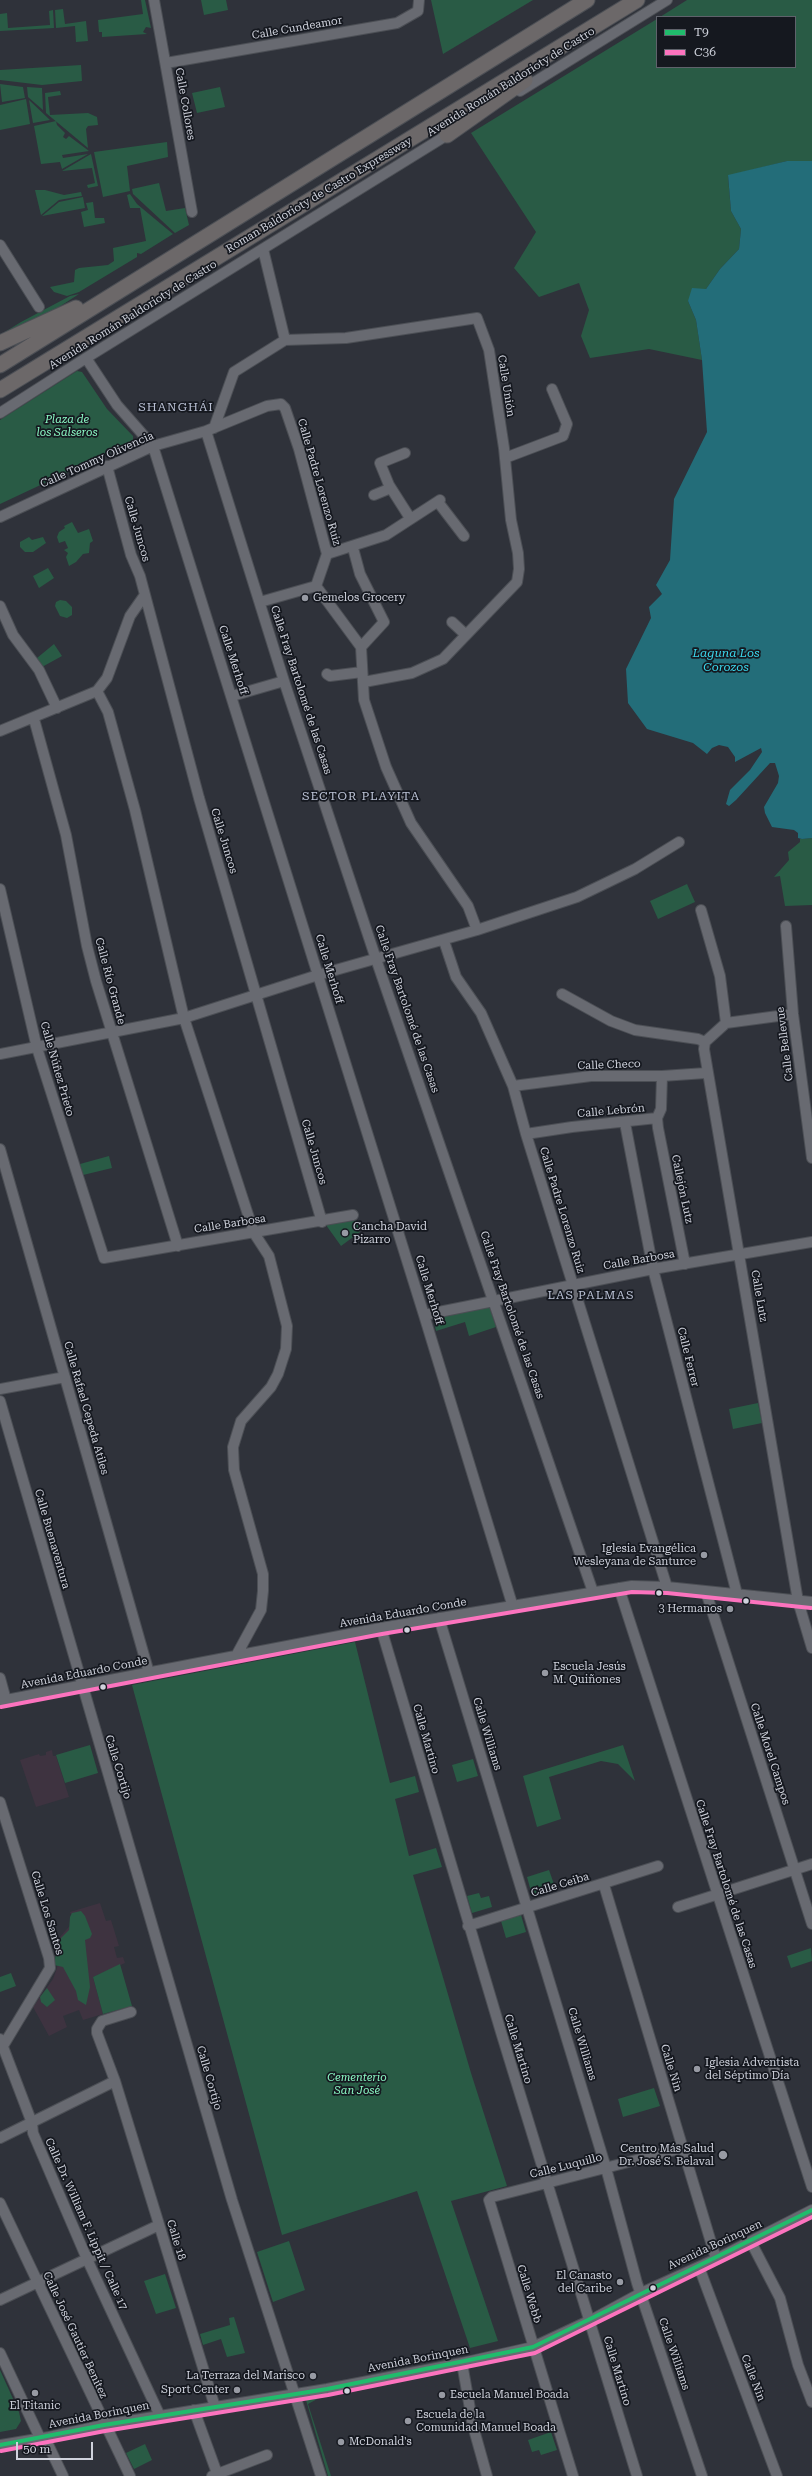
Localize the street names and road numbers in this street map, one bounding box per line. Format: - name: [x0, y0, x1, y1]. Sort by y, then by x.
- street label: Calle Cundeamor: [251, 14, 343, 42]
- street label: Avenida Román Baldorioty de Castro: [425, 25, 597, 139]
- street label: Calle Collores: [172, 67, 198, 141]
- street label: Roman Baldorioty de Castro Expressway: [224, 134, 414, 256]
- street label: Avenida Román Baldorioty de Castro: [47, 258, 219, 372]
- street label: Calle Unión: [495, 354, 517, 418]
- street label: Calle Padre Lorenzo Ruiz: [295, 417, 343, 547]
- street label: Calle Tommy Olivencia: [38, 429, 156, 491]
- street label: Calle Juncos: [121, 495, 153, 563]
- street label: Calle Fray Bartolomé de las Casas: [267, 604, 335, 776]
- street label: Calle Merhoff: [216, 624, 250, 696]
- street label: Calle Juncos: [208, 807, 240, 875]
- street label: Calle Fray Bartolomé de las Casas: [372, 923, 442, 1095]
- street label: Calle Merhoff: [312, 933, 346, 1005]
- street label: Calle Río Grande: [92, 936, 128, 1026]
- street label: Calle Bellevue: [774, 1006, 796, 1082]
- street label: Calle Núñez Prieto: [37, 1020, 77, 1118]
- street label: Calle Checo: [577, 1057, 641, 1073]
- street label: Calle Lebrón: [577, 1101, 645, 1121]
- street label: Calle Juncos: [298, 1118, 330, 1186]
- street label: Calle Padre Lorenzo Ruiz: [537, 1145, 587, 1275]
- street label: Callejón Lutz: [668, 1154, 696, 1224]
- street label: Calle Barbosa: [193, 1212, 267, 1236]
- street label: Calle Fray Bartolomé de las Casas: [477, 1229, 547, 1401]
- street label: Calle Barbosa: [602, 1247, 676, 1273]
- street label: Calle Merhoff: [412, 1254, 446, 1326]
- street label: Calle Lutz: [748, 1269, 770, 1323]
- street label: Calle Ferrer: [674, 1326, 702, 1388]
- street label: Calle Rafael Cepeda Atiles: [61, 1340, 111, 1476]
- street label: Calle Buenaventura: [31, 1488, 73, 1590]
- street label: Avenida Eduardo Conde: [338, 1595, 468, 1631]
- street label: Avenida Eduardo Conde: [20, 1654, 148, 1692]
- street label: Calle Williams: [470, 1696, 504, 1772]
- street label: Calle Morel Campos: [747, 1701, 793, 1807]
- street label: Calle Martino: [410, 1703, 442, 1775]
- street label: Calle Cortijo: [102, 1733, 134, 1801]
- street label: Calle Fray Bartolomé de las Casas: [692, 1798, 760, 1970]
- street label: Calle Los Santos: [28, 1869, 66, 1957]
- street label: Calle Ceiba: [529, 1870, 591, 1900]
- street label: Calle Williams: [565, 2006, 599, 2082]
- street label: Calle Martino: [501, 2013, 535, 2085]
- street label: Calle Nin: [658, 2043, 684, 2093]
- street label: Calle Cortijo: [193, 2044, 225, 2112]
- street label: Calle Dr. William F. Lippit / Calle 17: [42, 2136, 130, 2312]
- street label: Calle Luquillo: [528, 2151, 604, 2181]
- street label: Avenida Borinquen: [666, 2217, 764, 2273]
- street label: Calle 18: [164, 2218, 188, 2262]
- street label: Calle Webb: [514, 2263, 544, 2325]
- street label: Calle José Gautier Benítez: [40, 2270, 110, 2400]
- street label: Calle Williams: [655, 2316, 693, 2392]
- street label: Calle Martino: [600, 2335, 634, 2407]
- street label: Avenida Borinquen: [367, 2343, 469, 2375]
- street label: Calle Nin: [738, 2353, 768, 2403]
- street label: Avenida Borinquen: [48, 2399, 150, 2431]

